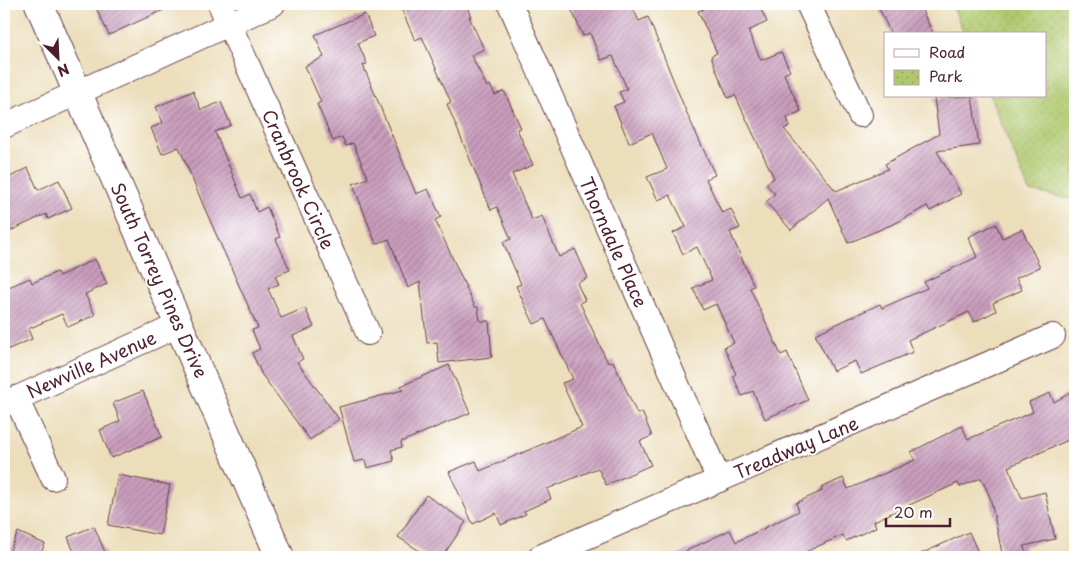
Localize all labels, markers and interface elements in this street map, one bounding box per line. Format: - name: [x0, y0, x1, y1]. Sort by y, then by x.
- north arrow: [32, 32, 82, 82]
- legend: [884, 32, 1046, 98]
- text: Road: [929, 40, 965, 63]
- text: N: [54, 58, 73, 82]
- text: Park: [929, 64, 963, 87]
- street label: Cranbrook Circle: [256, 105, 342, 253]
- street label: Thorndale Place: [573, 172, 655, 312]
- street label: South Torrey Pines Drive: [105, 178, 215, 382]
- street label: Newville Avenue: [22, 323, 160, 405]
- street label: Treadway Lane: [730, 409, 862, 485]
- scale bar: [886, 496, 950, 528]
- text: 20 m: [894, 500, 933, 523]

